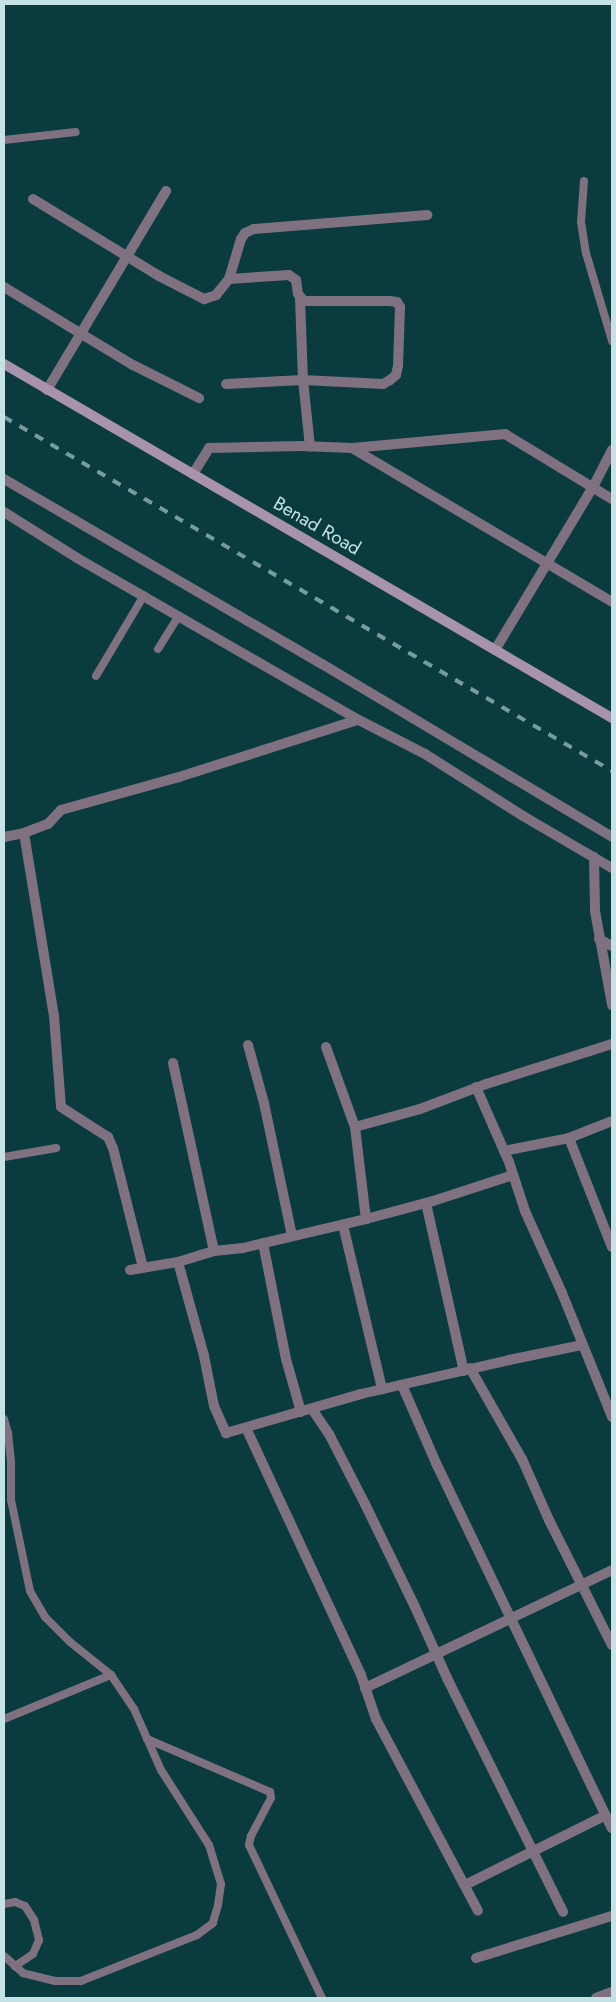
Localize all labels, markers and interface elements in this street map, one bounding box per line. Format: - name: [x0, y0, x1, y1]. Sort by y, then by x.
- street label: Benad Road: [269, 492, 365, 560]

